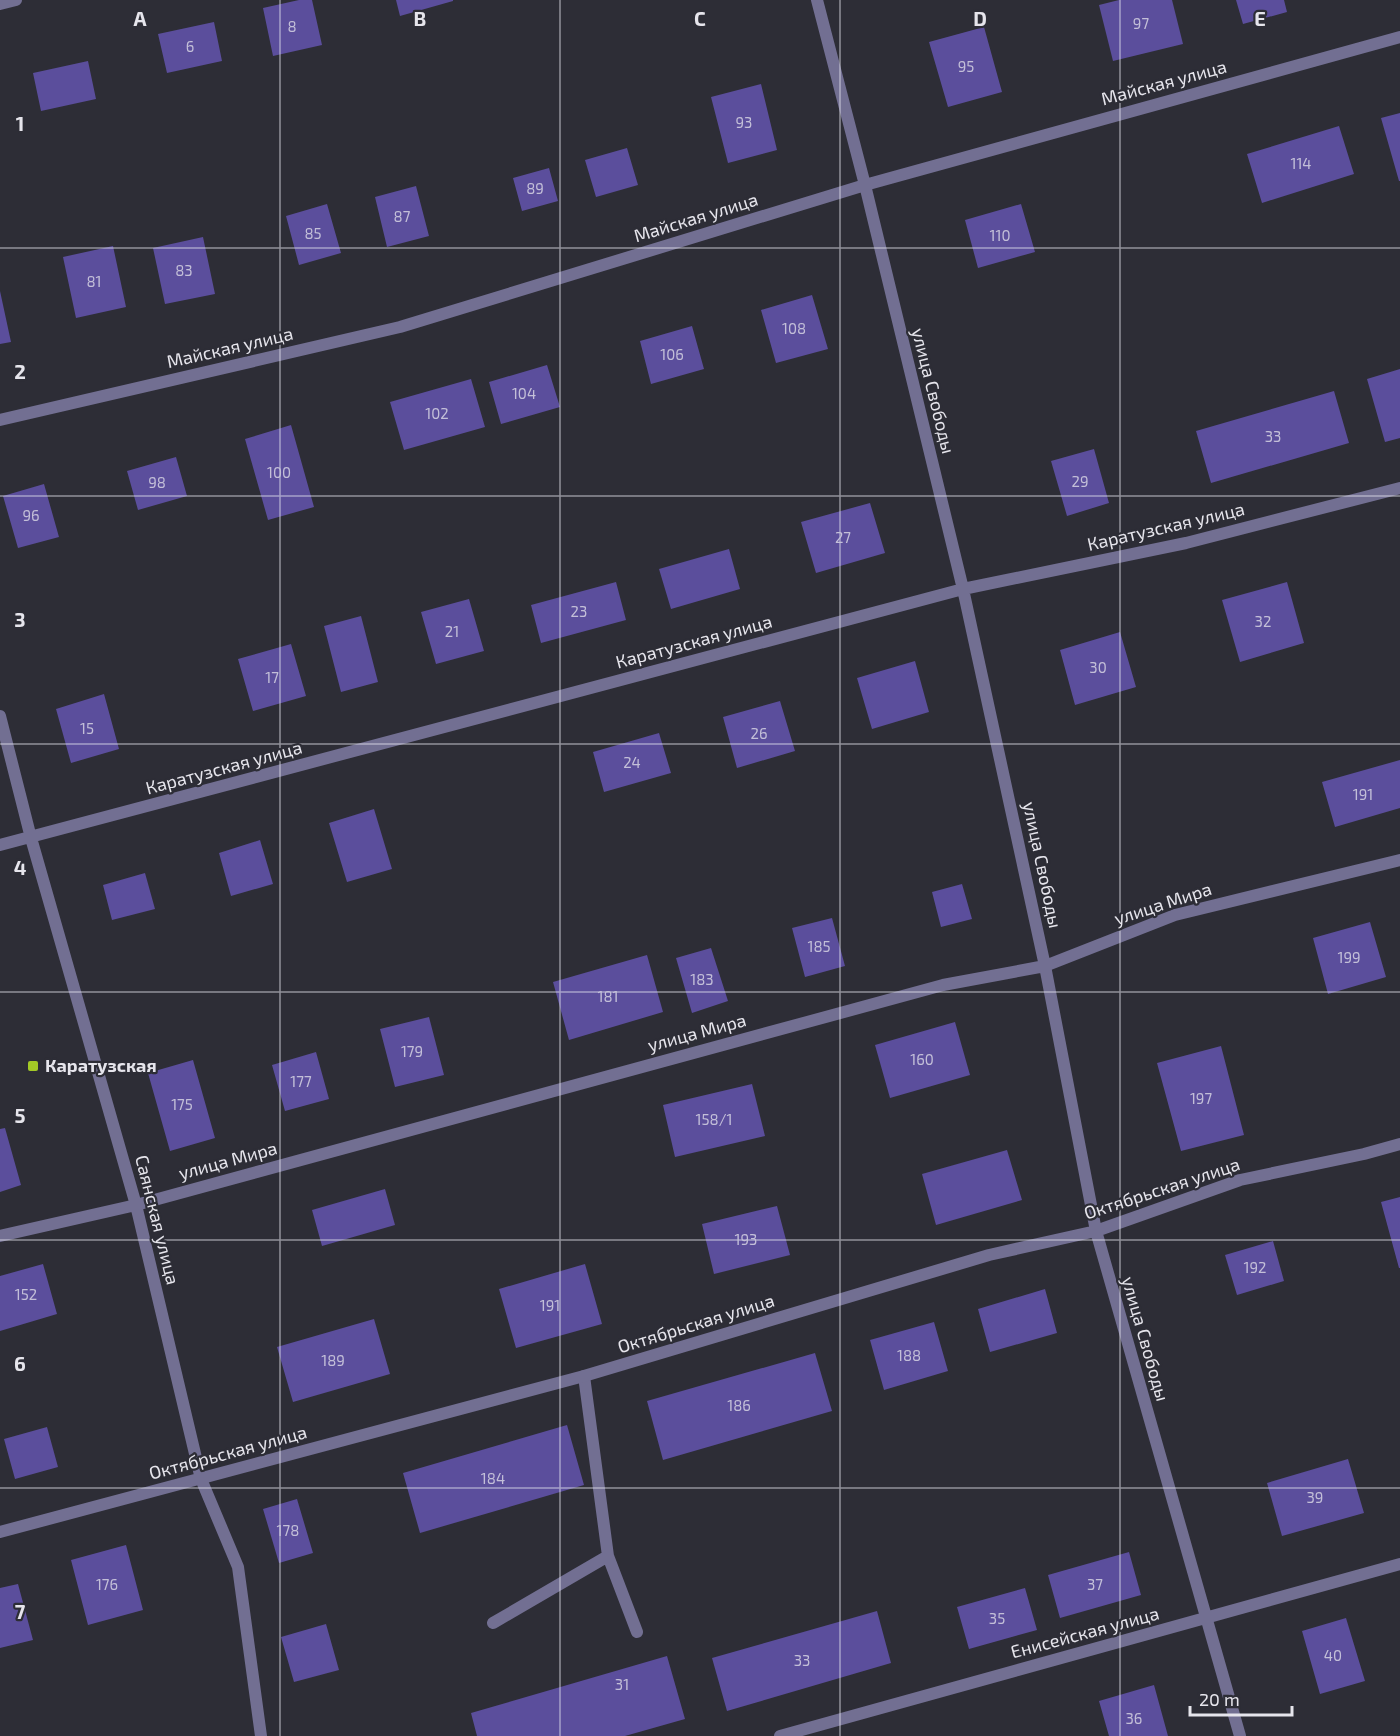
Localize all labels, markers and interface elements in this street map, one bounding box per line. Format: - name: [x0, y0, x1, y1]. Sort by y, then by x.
- text: A: [133, 6, 147, 30]
- text: B: [414, 6, 426, 30]
- text: C: [694, 6, 706, 30]
- text: D: [973, 6, 987, 30]
- text: E: [1254, 6, 1266, 30]
- house number: 97: [1133, 14, 1149, 32]
- house number: 8: [287, 17, 297, 35]
- house number: 6: [186, 37, 194, 55]
- street label: Майская улица: [1099, 55, 1229, 109]
- house number: 95: [958, 57, 974, 75]
- text: 1: [16, 111, 24, 135]
- house number: 93: [736, 113, 752, 131]
- house number: 114: [1290, 154, 1312, 172]
- house number: 89: [526, 179, 544, 197]
- street label: Майская улица: [631, 188, 761, 246]
- house number: 87: [394, 207, 411, 225]
- house number: 85: [304, 224, 322, 242]
- house number: 110: [990, 226, 1011, 244]
- house number: 83: [175, 261, 193, 279]
- house number: 81: [86, 272, 102, 290]
- house number: 108: [782, 319, 806, 337]
- street label: Майская улица: [165, 322, 295, 372]
- street label: улица Свободы: [908, 326, 960, 456]
- house number: 106: [660, 345, 684, 363]
- text: 2: [14, 359, 26, 383]
- house number: 104: [512, 384, 536, 402]
- house number: 102: [425, 404, 449, 422]
- house number: 33: [1265, 427, 1281, 445]
- house number: 100: [267, 463, 291, 481]
- house number: 29: [1071, 472, 1089, 490]
- house number: 98: [148, 473, 166, 491]
- street label: Каратузская улица: [1085, 497, 1247, 555]
- house number: 96: [22, 506, 40, 524]
- house number: 27: [835, 528, 851, 546]
- house number: 23: [571, 602, 587, 620]
- text: 3: [14, 607, 26, 631]
- street label: Каратузская улица: [613, 610, 774, 672]
- house number: 32: [1255, 612, 1271, 630]
- house number: 21: [445, 622, 459, 640]
- house number: 30: [1089, 658, 1107, 676]
- house number: 17: [265, 668, 279, 686]
- house number: 15: [80, 719, 94, 737]
- house number: 26: [750, 724, 768, 742]
- street label: Каратузская улица: [143, 736, 304, 798]
- house number: 24: [623, 753, 641, 771]
- house number: 191: [1353, 785, 1373, 803]
- street label: улица Свободы: [1019, 800, 1067, 930]
- text: 4: [14, 855, 27, 879]
- street label: улица Мира: [1111, 877, 1214, 929]
- house number: 185: [807, 937, 831, 955]
- house number: 199: [1337, 948, 1361, 966]
- house number: 183: [690, 970, 714, 988]
- house number: 181: [597, 987, 619, 1005]
- street label: улица Мира: [645, 1008, 748, 1056]
- house number: 179: [401, 1042, 423, 1060]
- house number: 160: [910, 1050, 934, 1068]
- place label: Каратузская: [45, 1054, 157, 1076]
- marker: Каратузская: [26, 1059, 40, 1073]
- house number: 177: [290, 1072, 312, 1090]
- house number: 197: [1190, 1089, 1212, 1107]
- house number: 175: [171, 1095, 193, 1113]
- text: 5: [14, 1103, 26, 1127]
- house number: 158/1: [696, 1110, 732, 1128]
- street label: улица Мира: [176, 1136, 279, 1184]
- street label: Октябрьская улица: [1081, 1152, 1243, 1224]
- street label: Саянская улица: [131, 1153, 185, 1287]
- house number: 193: [735, 1230, 757, 1248]
- house number: 192: [1244, 1258, 1266, 1276]
- street label: улица Свободы: [1118, 1274, 1174, 1404]
- house number: 152: [15, 1285, 37, 1303]
- street label: Октябрьская улица: [615, 1289, 777, 1357]
- house number: 191: [540, 1296, 560, 1314]
- house number: 188: [897, 1346, 921, 1364]
- text: 6: [14, 1351, 26, 1375]
- house number: 189: [321, 1351, 345, 1369]
- house number: 186: [727, 1396, 751, 1414]
- street label: Октябрьская улица: [146, 1420, 309, 1484]
- house number: 184: [481, 1469, 505, 1487]
- house number: 39: [1307, 1488, 1323, 1506]
- house number: 178: [277, 1521, 299, 1539]
- house number: 176: [96, 1575, 118, 1593]
- house number: 37: [1087, 1575, 1103, 1593]
- text: 7: [15, 1599, 26, 1623]
- street label: Енисейская улица: [1008, 1602, 1161, 1662]
- house number: 35: [989, 1609, 1005, 1627]
- house number: 40: [1324, 1646, 1342, 1664]
- house number: 33: [794, 1651, 810, 1669]
- house number: 31: [615, 1675, 629, 1693]
- scale bar: [1190, 1679, 1292, 1717]
- text: 20 m: [1199, 1688, 1240, 1710]
- house number: 36: [1126, 1709, 1142, 1727]

